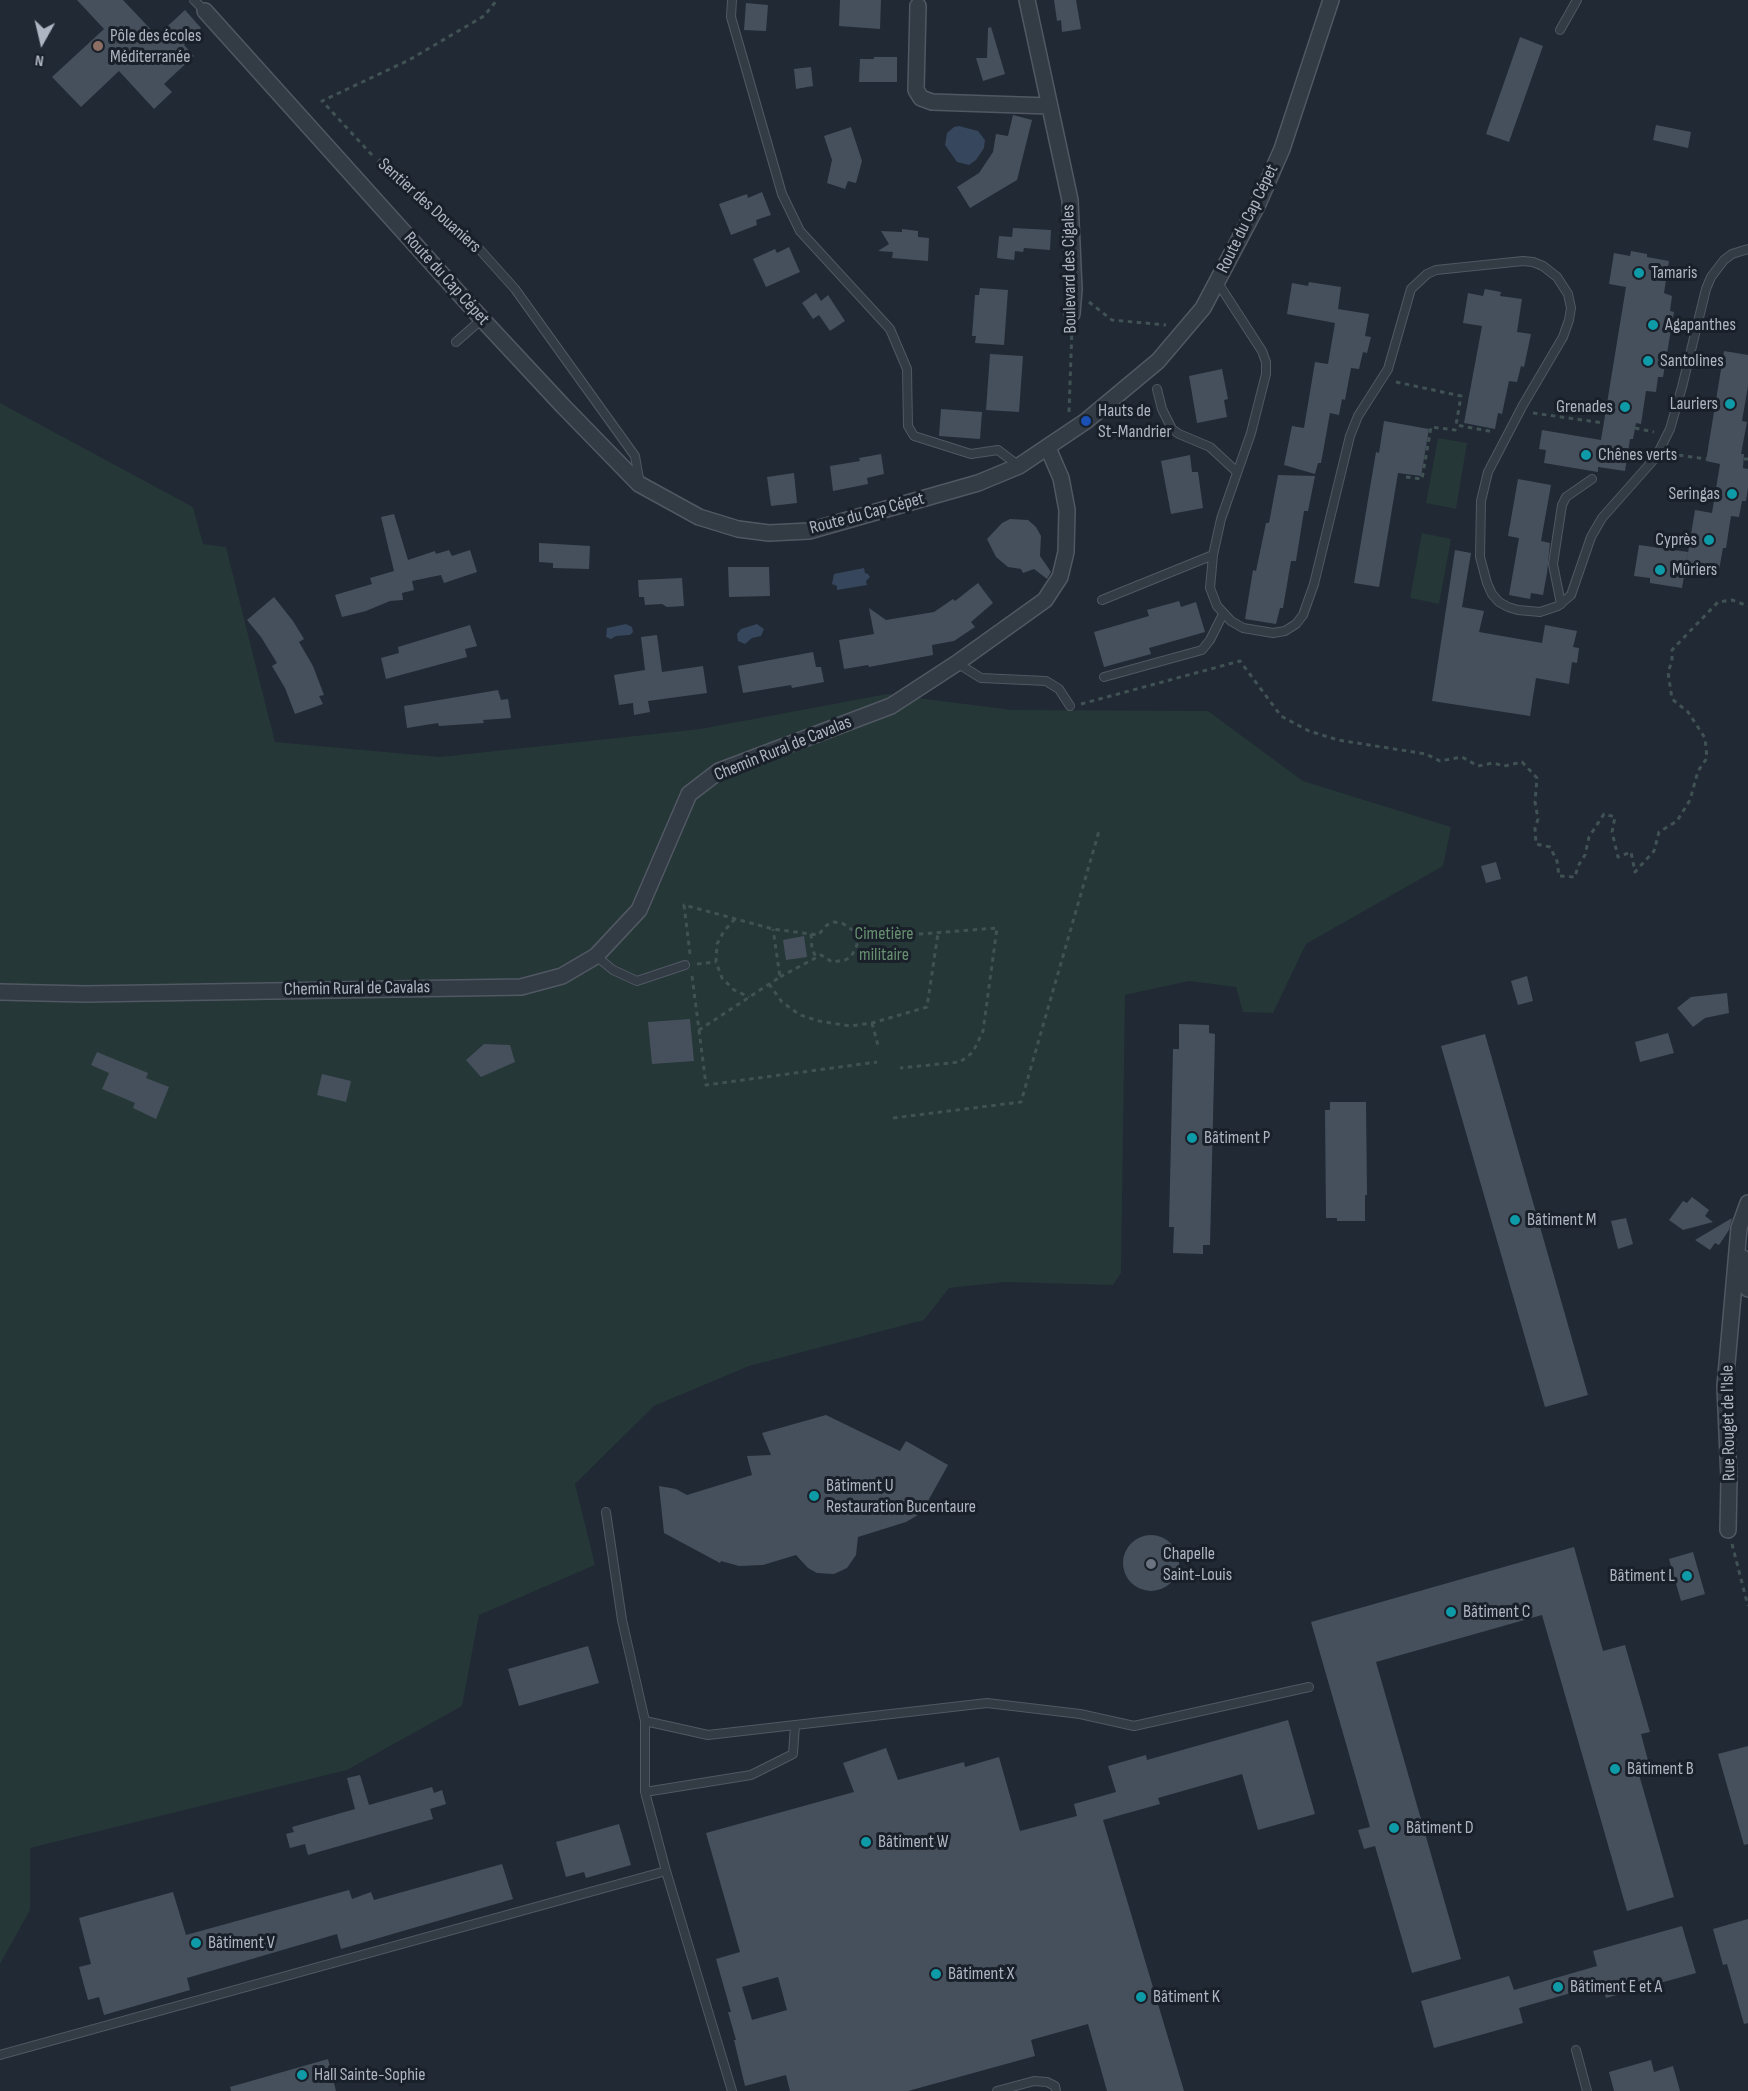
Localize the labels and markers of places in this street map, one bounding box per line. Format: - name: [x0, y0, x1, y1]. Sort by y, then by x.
- place label: Pôle des écoles Méditerranée: [110, 25, 201, 68]
- marker: Pôle des écoles Méditerranée: [91, 39, 105, 53]
- place label: Tamaris: [1651, 262, 1698, 284]
- marker: Tamaris: [1632, 266, 1646, 280]
- place label: Agapanthes: [1665, 314, 1736, 336]
- marker: Agapanthes: [1646, 318, 1660, 332]
- place label: Santolines: [1660, 350, 1724, 372]
- marker: Santolines: [1641, 354, 1655, 368]
- place label: Lauriers: [1670, 393, 1718, 415]
- place label: Grenades: [1556, 396, 1613, 418]
- marker: Lauriers: [1723, 397, 1737, 411]
- place label: Hauts de St-Mandrier: [1098, 400, 1172, 442]
- marker: Grenades: [1618, 400, 1632, 414]
- marker: Hauts de St-Mandrier: [1079, 414, 1093, 428]
- place label: Chênes verts: [1598, 444, 1677, 466]
- marker: Chênes verts: [1579, 448, 1593, 462]
- place label: Seringas: [1669, 483, 1720, 505]
- marker: Seringas: [1725, 487, 1739, 501]
- place label: Cyprès: [1655, 529, 1697, 551]
- marker: Cyprès: [1702, 533, 1716, 547]
- place label: Mûriers: [1672, 559, 1717, 581]
- marker: Mûriers: [1653, 563, 1667, 577]
- place label: Bâtiment P: [1204, 1127, 1270, 1149]
- marker: Bâtiment P: [1185, 1131, 1199, 1145]
- place label: Bâtiment M: [1527, 1209, 1596, 1231]
- marker: Bâtiment M: [1508, 1213, 1522, 1227]
- place label: Bâtiment U Restauration Bucentaure: [826, 1475, 976, 1518]
- marker: Bâtiment U Restauration Bucentaure: [807, 1489, 821, 1503]
- place label: Chapelle Saint-Louis: [1163, 1543, 1232, 1586]
- marker: Chapelle Saint-Louis: [1144, 1557, 1158, 1571]
- place label: Bâtiment L: [1610, 1565, 1675, 1587]
- marker: Bâtiment L: [1680, 1569, 1694, 1583]
- place label: Bâtiment C: [1463, 1601, 1531, 1623]
- marker: Bâtiment C: [1444, 1605, 1458, 1619]
- place label: Bâtiment B: [1627, 1758, 1694, 1780]
- marker: Bâtiment B: [1608, 1762, 1622, 1776]
- place label: Bâtiment D: [1406, 1817, 1474, 1839]
- marker: Bâtiment D: [1387, 1821, 1401, 1835]
- place label: Bâtiment W: [878, 1831, 949, 1853]
- marker: Bâtiment W: [859, 1835, 873, 1849]
- place label: Bâtiment V: [208, 1932, 275, 1954]
- marker: Bâtiment V: [189, 1936, 203, 1950]
- place label: Bâtiment X: [948, 1963, 1014, 1985]
- marker: Bâtiment X: [929, 1967, 943, 1981]
- place label: Bâtiment E et A: [1570, 1976, 1662, 1998]
- marker: Bâtiment E et A: [1551, 1980, 1565, 1994]
- place label: Bâtiment K: [1153, 1986, 1220, 2008]
- marker: Bâtiment K: [1134, 1990, 1148, 2004]
- place label: Hall Sainte-Sophie: [314, 2064, 425, 2086]
- marker: Hall Sainte-Sophie: [295, 2068, 309, 2082]

